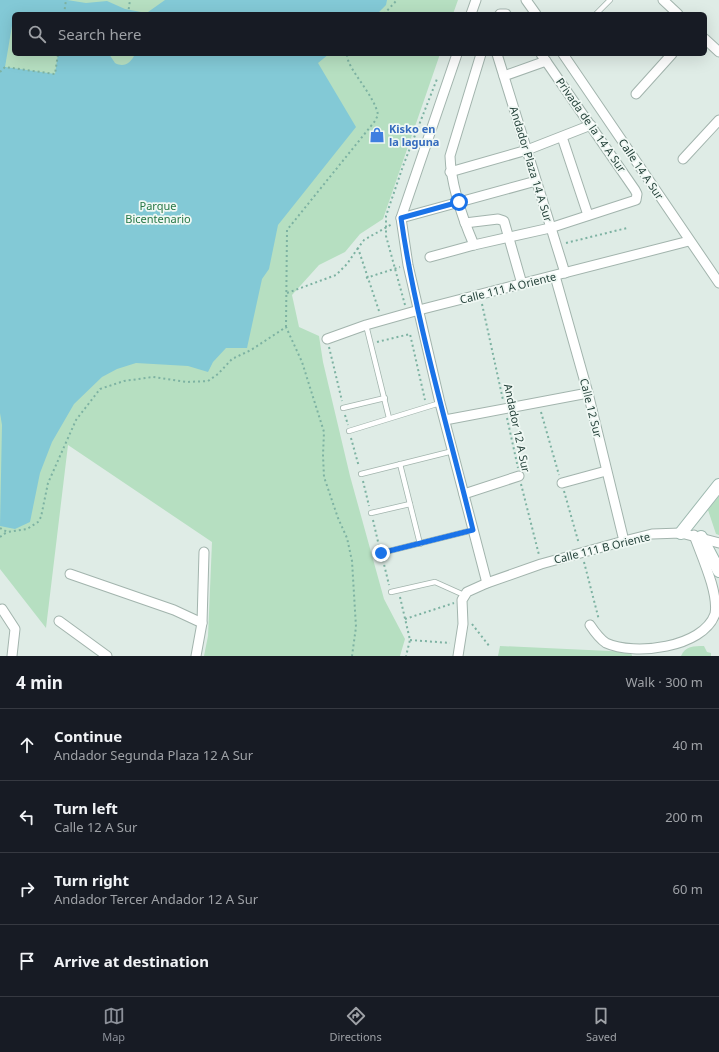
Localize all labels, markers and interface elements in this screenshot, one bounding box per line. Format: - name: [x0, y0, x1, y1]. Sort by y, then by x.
- search box: [12, 12, 707, 56]
- icon: search: [26, 23, 48, 45]
- text: Search here: [58, 24, 141, 44]
- street label: Privada de la 14 A Sur: [553, 75, 630, 175]
- street label: Andador Plaza 14 A Sur: [507, 104, 556, 224]
- place label: Kisko en la laguna: [389, 121, 439, 149]
- shop icon: Kisko en la laguna: [368, 126, 386, 144]
- street label: Calle 14 A Sur: [615, 135, 668, 203]
- route start: [450, 193, 468, 211]
- park label: Parque Bicentenario: [125, 198, 191, 226]
- street label: Calle 111 A Oriente: [458, 268, 558, 307]
- street label: Calle 12 Sur: [577, 377, 606, 440]
- street label: Andador 12 A Sur: [501, 382, 534, 474]
- street label: Calle 111 B Oriente: [552, 528, 652, 567]
- route end: [372, 544, 390, 562]
- text: 4 min: [16, 671, 63, 694]
- text: Walk · 300 m: [625, 673, 703, 691]
- text: Continue: [54, 726, 122, 746]
- icon: ahead: [16, 734, 38, 756]
- text: 40 m: [673, 736, 703, 754]
- text: Andador Segunda Plaza 12 A Sur: [54, 746, 253, 764]
- text: Turn left: [54, 798, 118, 818]
- icon: left: [16, 806, 38, 828]
- text: 200 m: [665, 808, 703, 826]
- text: Calle 12 A Sur: [54, 818, 137, 836]
- text: Turn right: [54, 870, 129, 890]
- icon: right: [16, 878, 38, 900]
- text: 60 m: [673, 880, 703, 898]
- text: Andador Tercer Andador 12 A Sur: [54, 890, 258, 908]
- icon: arrive: [16, 950, 38, 972]
- text: Arrive at destination: [54, 951, 209, 971]
- tab: Map: [102, 1005, 125, 1044]
- tab: Directions: [329, 1005, 382, 1044]
- tab: Saved: [586, 1005, 617, 1044]

